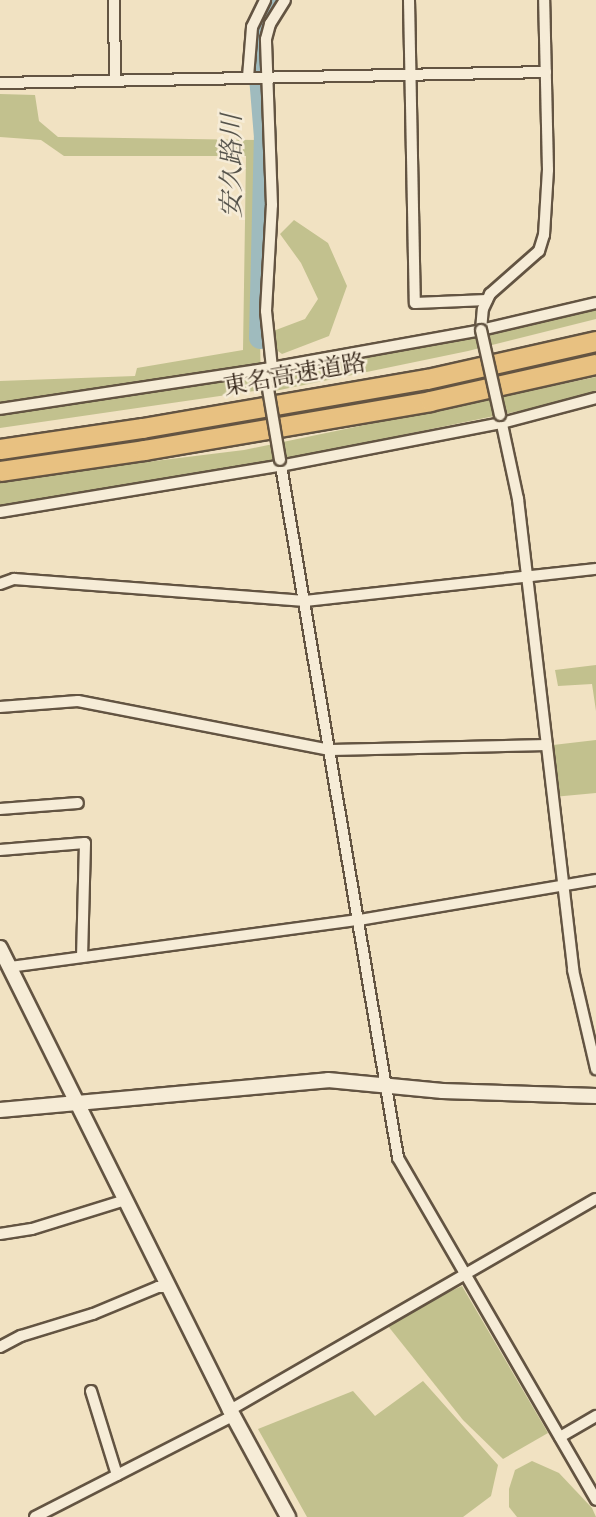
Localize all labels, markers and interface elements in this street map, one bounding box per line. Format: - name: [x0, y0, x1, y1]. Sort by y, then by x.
- water label: 安久路川: [218, 114, 250, 218]
- street label: 東名高速道路: [222, 350, 368, 404]

